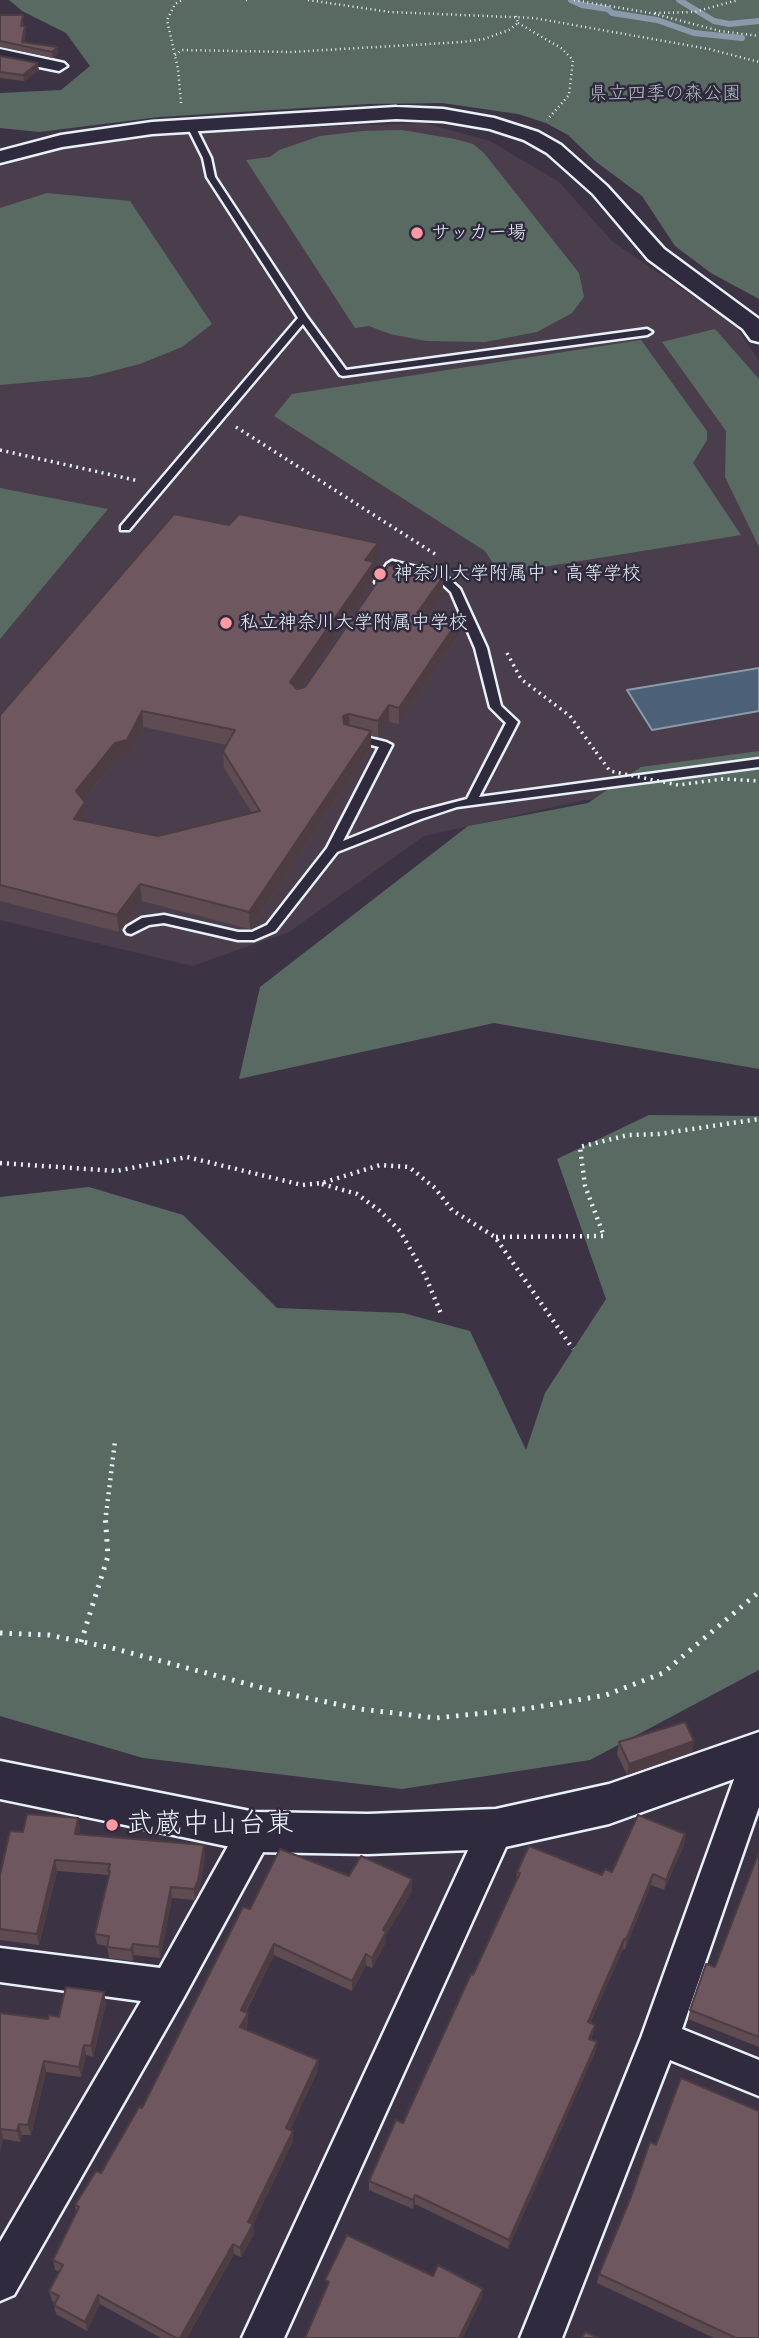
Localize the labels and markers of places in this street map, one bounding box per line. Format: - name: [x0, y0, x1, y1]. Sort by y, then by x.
- place label: サッカー場: [431, 222, 526, 244]
- marker: サッカー場: [409, 225, 425, 241]
- place label: 神奈川大学附属中・高等学校: [394, 563, 641, 585]
- marker: 神奈川大学附属中・高等学校: [372, 566, 388, 582]
- place label: 私立神奈川大学附属中学校: [240, 612, 468, 634]
- marker: 私立神奈川大学附属中学校: [218, 615, 234, 631]
- place label: 武蔵中山台東: [126, 1808, 294, 1842]
- marker: 武蔵中山台東: [104, 1817, 120, 1833]

